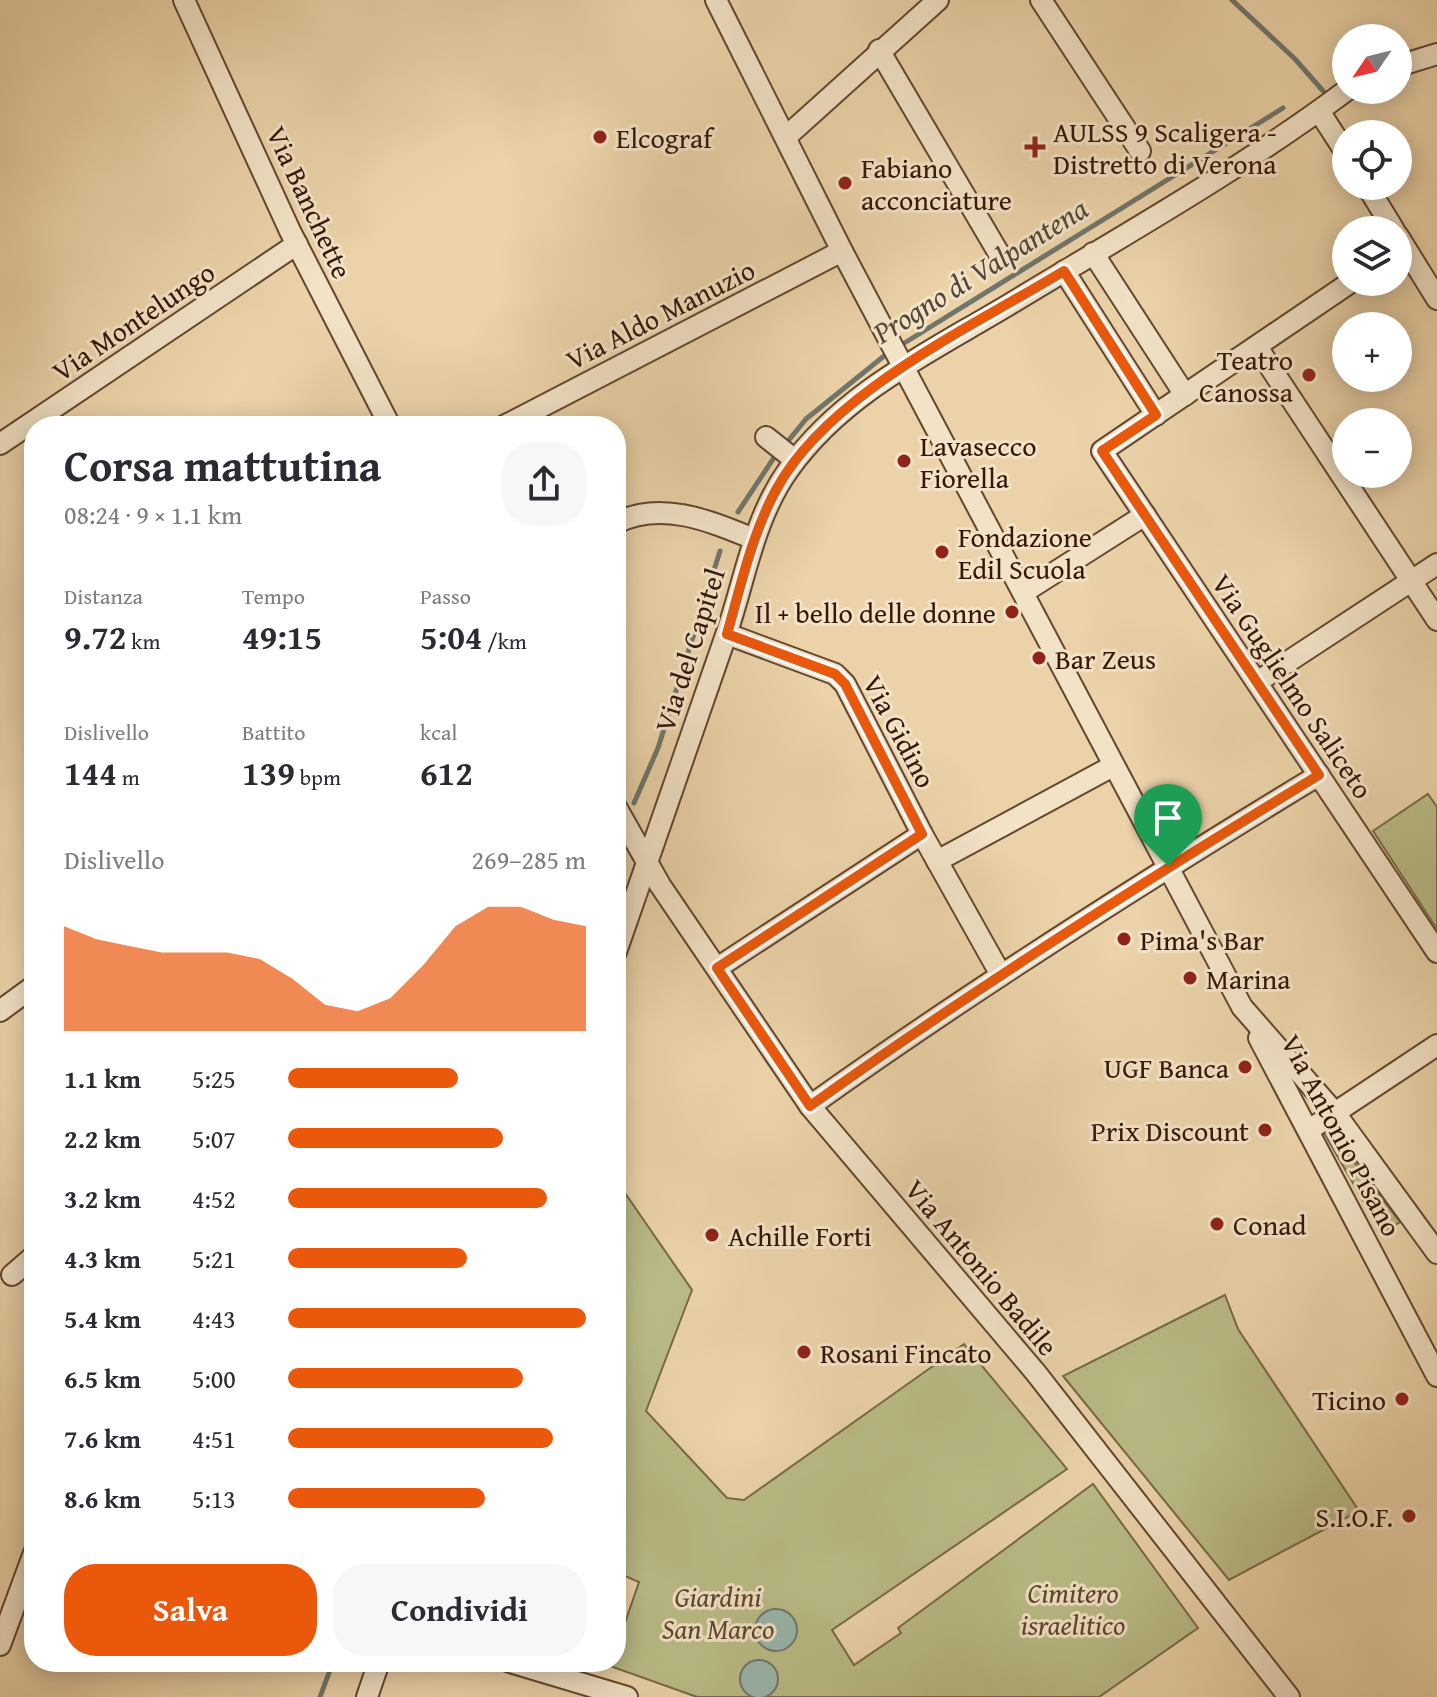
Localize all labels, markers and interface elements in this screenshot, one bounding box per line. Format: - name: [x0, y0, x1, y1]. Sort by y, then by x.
- north arrow: [1332, 24, 1412, 104]
- map controls: [1332, 24, 1412, 488]
- place label: AULSS 9 Scaligera - Distretto di Verona: [1053, 111, 1277, 184]
- place label: Elcograf: [616, 117, 715, 158]
- street label: Via Banchette: [257, 119, 363, 285]
- button: locate: [1332, 120, 1412, 200]
- marker: Elcograf: [591, 128, 609, 146]
- marker: AULSS 9 Scaligera - Distretto di Verona: [1024, 136, 1046, 158]
- place label: Fabiano acconciature: [861, 147, 1012, 220]
- marker: Fabiano acconciature: [836, 174, 854, 192]
- water label: Progno di Valpantena: [863, 186, 1096, 354]
- button: layers: [1332, 216, 1412, 296]
- street label: Via Aldo Manuzio: [558, 249, 762, 379]
- street label: Via Montelungo: [43, 251, 223, 391]
- button: +: [1332, 312, 1412, 392]
- place label: Teatro Canossa: [1199, 339, 1294, 412]
- marker: Teatro Canossa: [1300, 366, 1318, 384]
- button: −: [1332, 408, 1412, 488]
- place label: Lavasecco Fiorella: [920, 425, 1036, 498]
- text: Corsa mattutina: [64, 433, 381, 497]
- button: share: [502, 442, 586, 526]
- marker: Lavasecco Fiorella: [895, 452, 913, 470]
- text: 08:24 · 9 × 1.1 km: [64, 495, 242, 534]
- place label: Fondazione Edil Scuola: [958, 516, 1092, 589]
- marker: Fondazione Edil Scuola: [933, 543, 951, 561]
- street label: Via del Capitel: [643, 563, 735, 737]
- street label: Via Guglielmo Saliceto: [1202, 565, 1384, 807]
- text: Distanza: [64, 580, 143, 612]
- text: Tempo: [242, 580, 305, 612]
- text: Passo: [420, 580, 471, 612]
- place label: Il + bello delle donne: [755, 592, 996, 633]
- marker: Il + bello delle donne: [1003, 603, 1021, 621]
- text: 9.72: [64, 612, 126, 661]
- text: 49:15: [242, 612, 322, 661]
- text: 5:04: [420, 612, 482, 661]
- text: km: [126, 625, 160, 657]
- text: /km: [482, 625, 527, 657]
- place label: Bar Zeus: [1055, 638, 1156, 679]
- marker: Bar Zeus: [1030, 649, 1048, 667]
- street label: Via Gidino: [853, 667, 947, 795]
- text: Dislivello: [64, 716, 149, 748]
- text: Battito: [242, 716, 306, 748]
- text: kcal: [420, 716, 458, 748]
- text: 144: [64, 748, 117, 797]
- text: 139: [242, 748, 295, 797]
- text: 612: [420, 748, 473, 797]
- text: m: [117, 761, 140, 793]
- text: bpm: [295, 761, 341, 793]
- pin: [1134, 784, 1202, 866]
- icon: arrive: [1146, 796, 1190, 840]
- text: Dislivello: [64, 840, 164, 879]
- text: 269–285 m: [472, 840, 586, 879]
- place label: Pima's Bar: [1140, 919, 1265, 960]
- marker: Pima's Bar: [1115, 930, 1133, 948]
- place label: Marina: [1206, 958, 1291, 999]
- marker: Marina: [1181, 969, 1199, 987]
- street label: Via Antonio Pisano: [1271, 1027, 1413, 1243]
- place label: UGF Banca: [1104, 1047, 1230, 1088]
- marker: UGF Banca: [1236, 1058, 1254, 1076]
- text: 1.1 km: [64, 1059, 141, 1098]
- text: 5:25: [192, 1059, 236, 1098]
- place label: Prix Discount: [1091, 1110, 1249, 1151]
- text: 2.2 km: [64, 1119, 141, 1158]
- text: 5:07: [192, 1119, 236, 1158]
- marker: Prix Discount: [1256, 1121, 1274, 1139]
- street label: Via Antonio Badile: [896, 1170, 1068, 1364]
- text: 3.2 km: [64, 1179, 141, 1218]
- text: 4:52: [192, 1179, 236, 1218]
- place label: Conad: [1233, 1204, 1306, 1245]
- place label: Achille Forti: [728, 1215, 872, 1256]
- marker: Conad: [1208, 1215, 1226, 1233]
- marker: Achille Forti: [703, 1226, 721, 1244]
- text: 4.3 km: [64, 1239, 141, 1278]
- text: 5:21: [192, 1239, 236, 1278]
- text: 5.4 km: [64, 1299, 141, 1338]
- text: 4:43: [192, 1299, 236, 1338]
- place label: Rosani Fincato: [820, 1332, 992, 1373]
- marker: Rosani Fincato: [795, 1343, 813, 1361]
- text: 6.5 km: [64, 1359, 141, 1398]
- text: 5:00: [192, 1359, 236, 1398]
- place label: Ticino: [1312, 1379, 1386, 1420]
- marker: Ticino: [1393, 1390, 1411, 1408]
- text: 7.6 km: [64, 1419, 141, 1458]
- text: 4:51: [192, 1419, 236, 1458]
- text: 8.6 km: [64, 1479, 141, 1518]
- text: 5:13: [192, 1479, 236, 1518]
- place label: S.I.O.F.: [1316, 1496, 1393, 1537]
- marker: S.I.O.F.: [1400, 1507, 1418, 1525]
- button: Salva: [64, 1564, 317, 1656]
- button: Condividi: [333, 1564, 586, 1656]
- park label: Cimitero israelitico: [1021, 1572, 1125, 1645]
- park label: Giardini San Marco: [662, 1576, 774, 1649]

